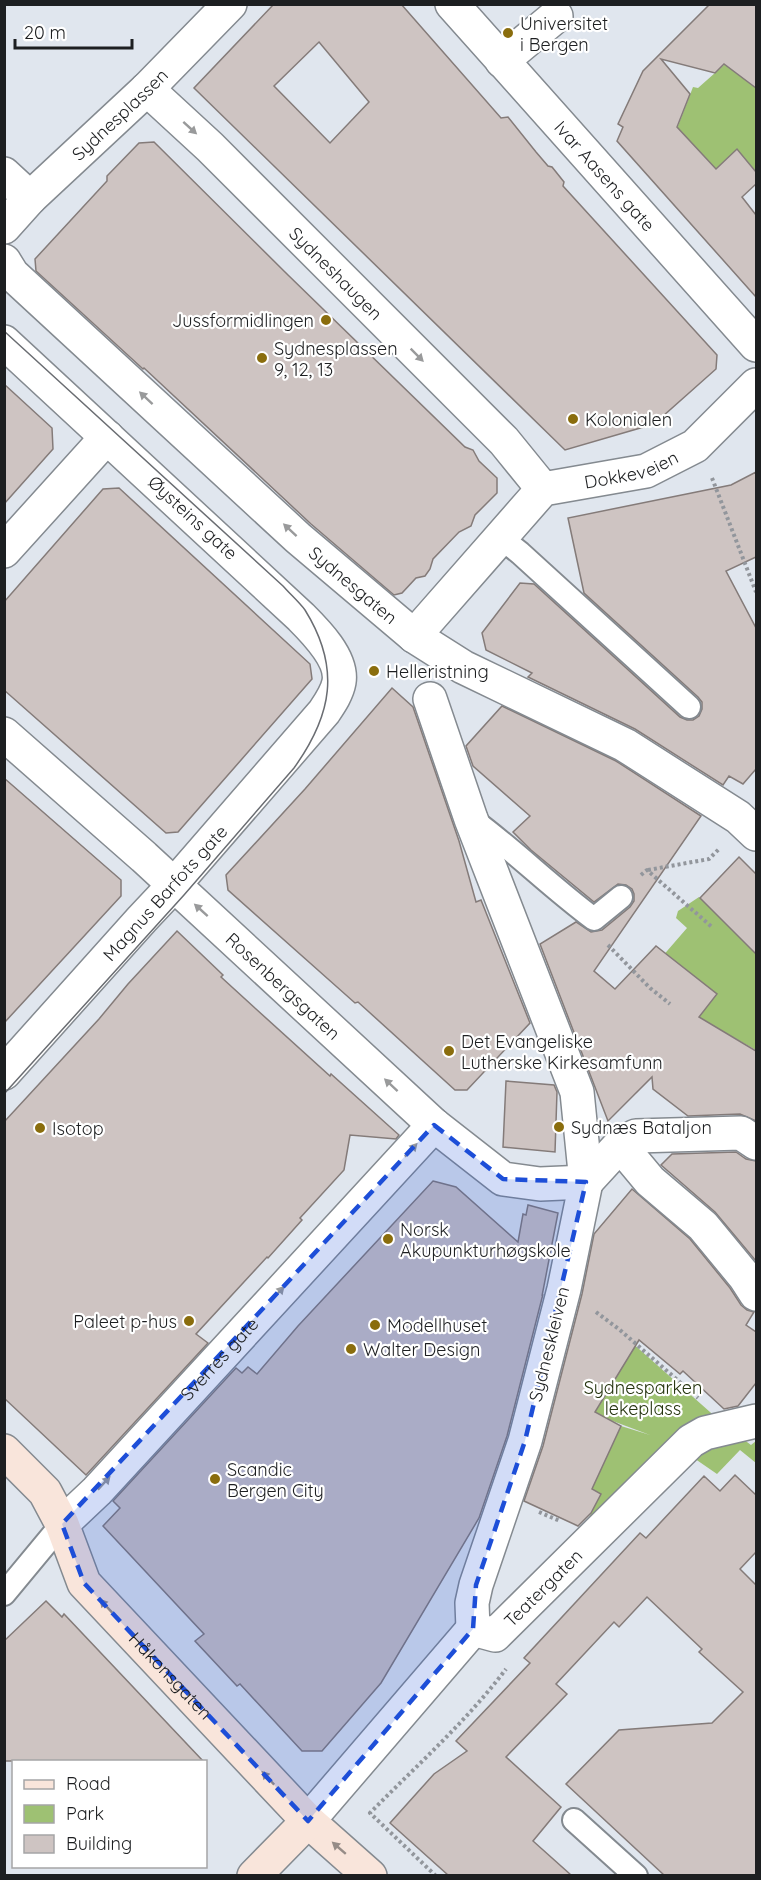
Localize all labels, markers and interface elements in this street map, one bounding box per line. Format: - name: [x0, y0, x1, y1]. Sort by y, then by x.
- scale bar: [15, 12, 132, 50]
- place label: Universitet i Bergen: [520, 12, 608, 56]
- text: 20 m: [24, 21, 66, 44]
- marker: Universitet i Bergen: [501, 26, 515, 40]
- street label: Sydnesplassen: [67, 63, 172, 165]
- street label: Ivar Aasens gate: [550, 116, 660, 236]
- one-way arrow: [182, 121, 197, 134]
- street label: Sydneshaugen: [285, 222, 388, 325]
- place label: Jussformidlingen: [172, 309, 314, 332]
- marker: Jussformidlingen: [319, 313, 333, 327]
- place label: Sydnesplassen 9, 12, 13: [274, 337, 398, 381]
- one-way arrow: [410, 347, 424, 361]
- marker: Sydnesplassen 9, 12, 13: [255, 351, 269, 365]
- one-way arrow: [139, 391, 154, 405]
- place label: Kolonialen: [585, 408, 672, 431]
- marker: Kolonialen: [566, 412, 580, 426]
- street label: Dokkeveien: [582, 445, 682, 493]
- street label: Øysteins gate: [144, 470, 243, 564]
- one-way arrow: [282, 523, 297, 537]
- street label: Sydnesgaten: [304, 541, 402, 629]
- place label: Helleristning: [386, 660, 489, 683]
- marker: Helleristning: [367, 664, 381, 678]
- street label: Magnus Barfots gate: [98, 820, 232, 966]
- one-way arrow: [194, 904, 209, 917]
- street label: Rosenbergsgaten: [221, 927, 345, 1044]
- place label: Det Evangeliske Lutherske Kirkesamfunn: [461, 1030, 663, 1074]
- marker: Det Evangeliske Lutherske Kirkesamfunn: [442, 1044, 456, 1058]
- one-way arrow: [384, 1079, 399, 1092]
- place label: Sydnæs Bataljon: [571, 1116, 712, 1139]
- place label: Isotop: [52, 1117, 104, 1140]
- marker: Sydnæs Bataljon: [552, 1120, 566, 1134]
- marker: Isotop: [33, 1121, 47, 1135]
- one-way arrow: [403, 1143, 417, 1157]
- place label: Norsk Akupunkturhøgskole: [400, 1218, 571, 1262]
- marker: Norsk Akupunkturhøgskole: [381, 1232, 395, 1246]
- street label: Sydneskleiven: [524, 1284, 574, 1404]
- one-way arrow: [271, 1287, 285, 1301]
- place label: Paleet p-hus: [73, 1310, 177, 1333]
- street label: Sverres gate: [175, 1312, 263, 1405]
- marker: Paleet p-hus: [182, 1314, 196, 1328]
- place label: Modellhuset: [387, 1314, 487, 1337]
- marker: Modellhuset: [368, 1318, 382, 1332]
- place label: Walter Design: [363, 1338, 480, 1361]
- marker: Walter Design: [344, 1342, 358, 1356]
- park label: Sydnesparken lekeplass: [584, 1376, 702, 1420]
- place label: Scandic Bergen City: [227, 1458, 324, 1502]
- marker: Scandic Bergen City: [208, 1472, 222, 1486]
- one-way arrow: [97, 1476, 111, 1491]
- street label: Teatergaten: [499, 1544, 587, 1632]
- one-way arrow: [99, 1599, 113, 1613]
- street label: Håkonsgaten: [124, 1627, 218, 1724]
- legend: [12, 1760, 207, 1868]
- one-way arrow: [261, 1771, 275, 1786]
- text: Road: [66, 1772, 111, 1795]
- text: Park: [66, 1802, 104, 1825]
- text: Building: [66, 1832, 132, 1855]
- one-way arrow: [332, 1842, 347, 1855]

